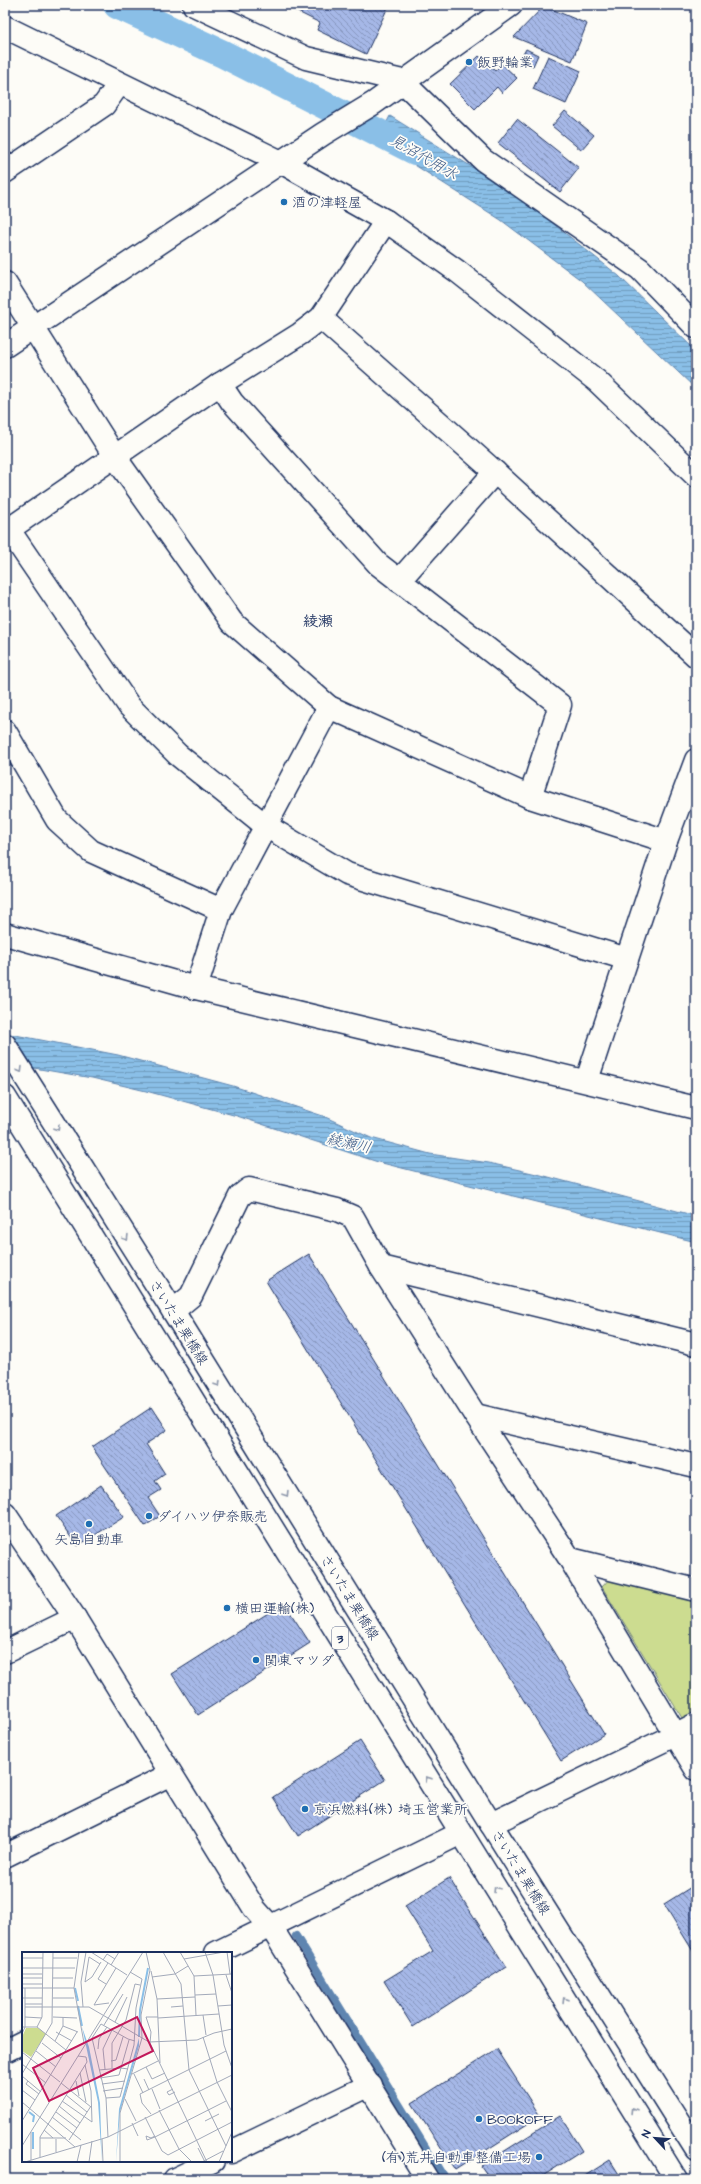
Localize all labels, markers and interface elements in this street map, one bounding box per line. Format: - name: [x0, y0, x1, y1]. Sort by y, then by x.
- place label: 飯野輪業: [477, 53, 533, 73]
- marker: 飯野輪業: [464, 57, 474, 67]
- water label: 見沼代用水: [386, 130, 461, 185]
- place label: 酒の津軽屋: [292, 193, 362, 213]
- marker: 酒の津軽屋: [279, 197, 289, 207]
- district label: 綾瀬: [303, 611, 333, 632]
- one-way arrow: [16, 1066, 23, 1073]
- one-way arrow: [52, 1124, 59, 1131]
- water label: 綾瀬川: [325, 1128, 373, 1159]
- one-way arrow: [122, 1234, 129, 1241]
- street label: さいたま栗橋線: [144, 1276, 212, 1369]
- one-way arrow: [213, 1380, 221, 1387]
- one-way arrow: [282, 1490, 289, 1497]
- place label: ダイハツ伊奈販売: [157, 1507, 268, 1527]
- marker: ダイハツ伊奈販売: [144, 1511, 154, 1521]
- marker: 矢島自動車: [84, 1519, 94, 1529]
- place label: 矢島自動車: [54, 1530, 124, 1550]
- street label: さいたま栗橋線: [315, 1551, 383, 1644]
- place label: 横田運輸(株): [235, 1599, 314, 1619]
- marker: 横田運輸(株): [222, 1603, 232, 1613]
- road number: 3: [332, 1627, 348, 1649]
- place label: 関東マツダ: [264, 1651, 334, 1671]
- marker: 関東マツダ: [251, 1655, 261, 1665]
- one-way arrow: [425, 1776, 432, 1783]
- place label: 京浜燃料(株) 埼玉営業所: [313, 1800, 468, 1820]
- marker: 京浜燃料(株) 埼玉営業所: [300, 1804, 310, 1814]
- street label: さいたま栗橋線: [486, 1826, 554, 1919]
- one-way arrow: [494, 1886, 501, 1893]
- inset map: [22, 1952, 232, 2162]
- one-way arrow: [562, 1997, 569, 2004]
- one-way arrow: [630, 2107, 638, 2114]
- place label: BOOKOFF: [487, 2110, 553, 2130]
- marker: BOOKOFF: [474, 2114, 484, 2124]
- north arrow: [635, 2118, 675, 2158]
- text: N: [638, 2127, 655, 2140]
- place label: (有)荒井自動車整備工場: [382, 2148, 531, 2168]
- marker: (有)荒井自動車整備工場: [534, 2152, 544, 2162]

